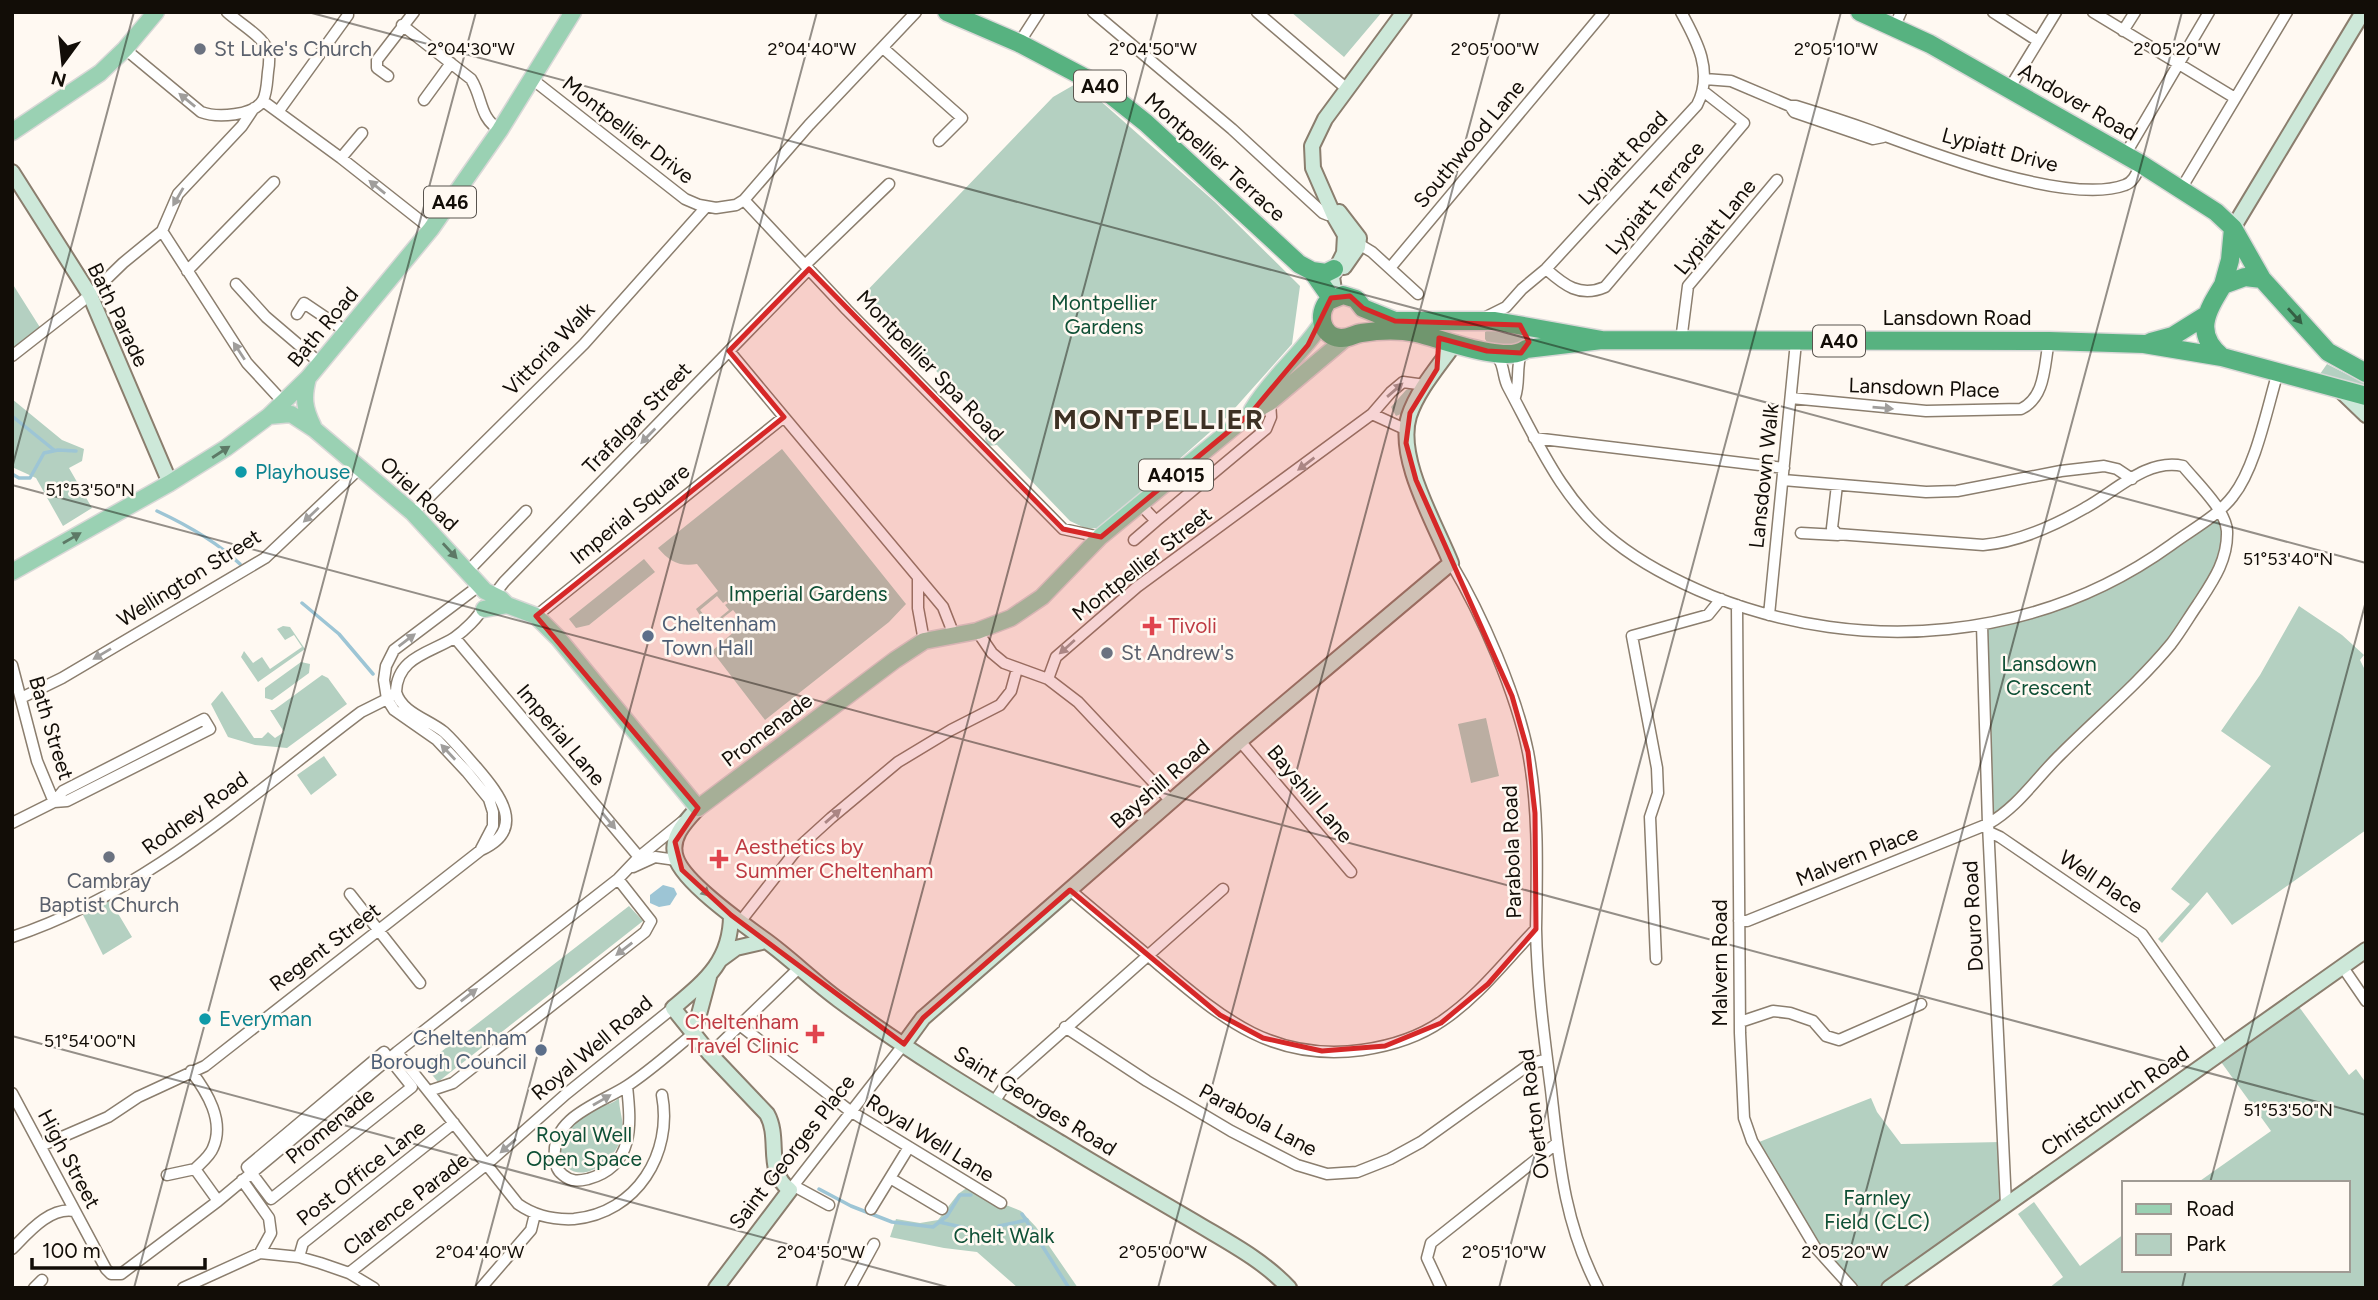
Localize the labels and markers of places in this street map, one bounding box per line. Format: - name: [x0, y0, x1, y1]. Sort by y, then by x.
- place label: St Luke's Church: [214, 36, 372, 61]
- marker: St Luke's Church: [192, 41, 208, 57]
- place label: Playhouse: [255, 459, 350, 484]
- marker: Playhouse: [233, 464, 249, 480]
- place label: Cheltenham Town Hall: [662, 611, 776, 660]
- place label: Tivoli: [1168, 613, 1217, 638]
- marker: Tivoli: [1142, 616, 1162, 636]
- marker: Cheltenham Town Hall: [640, 628, 656, 644]
- place label: St Andrew's: [1121, 640, 1234, 665]
- marker: St Andrew's: [1099, 645, 1115, 661]
- place label: Aesthetics by Summer Cheltenham: [735, 834, 933, 883]
- marker: Cambray Baptist Church: [101, 849, 117, 865]
- marker: Aesthetics by Summer Cheltenham: [709, 849, 729, 869]
- place label: Cambray Baptist Church: [39, 868, 179, 917]
- place label: Everyman: [219, 1006, 312, 1031]
- place label: Cheltenham Travel Clinic: [685, 1009, 799, 1058]
- marker: Everyman: [197, 1011, 213, 1027]
- marker: Cheltenham Travel Clinic: [805, 1024, 825, 1044]
- place label: Cheltenham Borough Council: [370, 1025, 527, 1074]
- marker: Cheltenham Borough Council: [533, 1042, 549, 1058]

